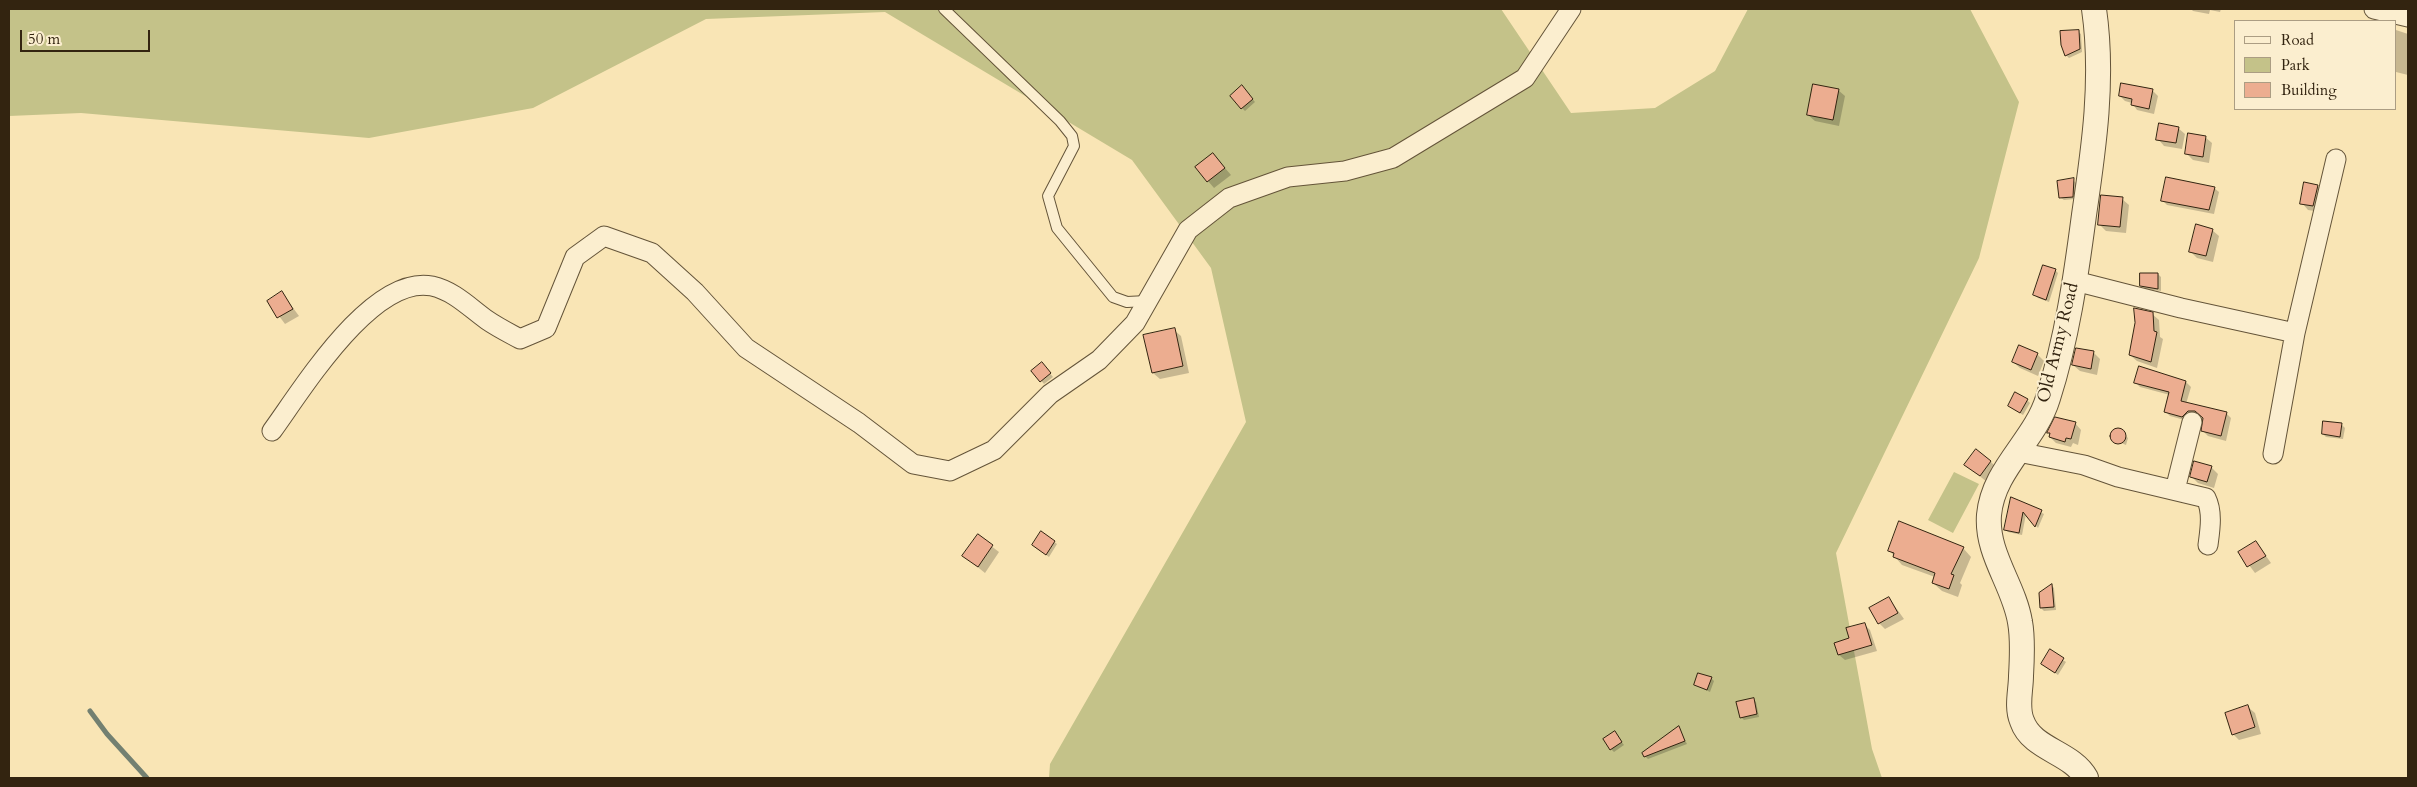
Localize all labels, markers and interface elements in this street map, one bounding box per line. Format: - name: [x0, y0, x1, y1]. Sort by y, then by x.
- scale bar: [22, 20, 152, 52]
- legend: [2234, 20, 2397, 110]
- text: 50 m: [28, 29, 60, 49]
- text: Road: [2281, 30, 2314, 50]
- text: Park: [2281, 55, 2310, 75]
- text: Building: [2281, 80, 2337, 100]
- street label: Old Army Road: [2034, 281, 2084, 405]

